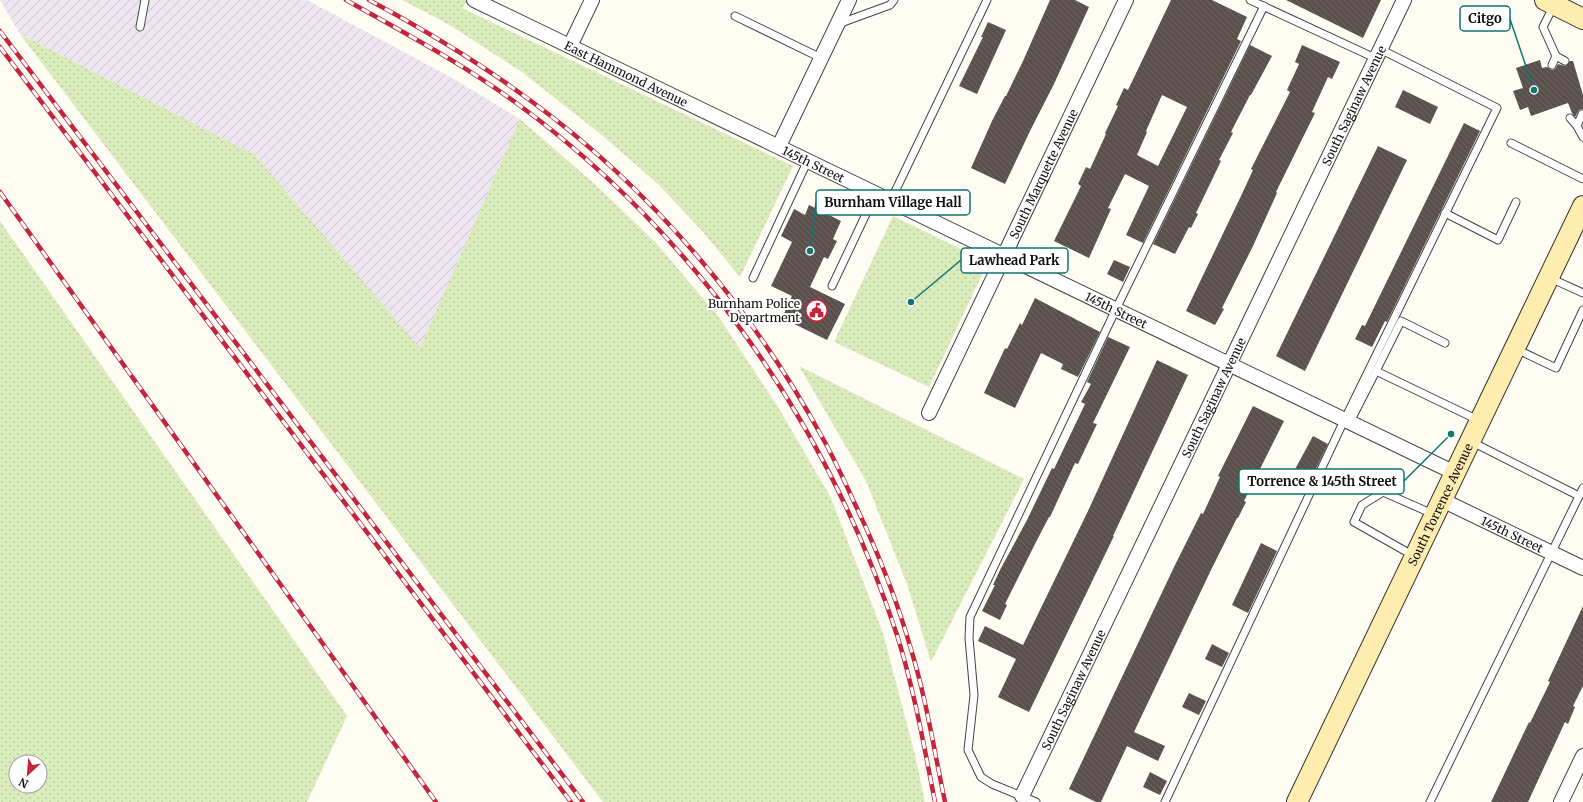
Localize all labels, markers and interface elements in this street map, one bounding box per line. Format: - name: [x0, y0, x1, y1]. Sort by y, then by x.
- callout: Citgo: [1460, 6, 1510, 31]
- text: Citgo: [1468, 10, 1502, 27]
- street label: East Hammond Avenue: [562, 37, 690, 109]
- street label: South Saginaw Avenue: [1318, 43, 1389, 168]
- street label: South Marquette Avenue: [1006, 107, 1080, 241]
- street label: 145th Street: [780, 142, 848, 185]
- callout: Burnham Village Hall: [816, 190, 970, 215]
- text: Burnham Village Hall: [824, 194, 962, 211]
- callout: Lawhead Park: [961, 248, 1068, 273]
- text: Lawhead Park: [969, 252, 1060, 269]
- street label: 145th Street: [1083, 288, 1150, 331]
- place label: Burnham Police Department: [708, 296, 800, 325]
- public building icon: Burnham Police Department: [803, 297, 829, 323]
- street label: South Saginaw Avenue: [1178, 335, 1248, 460]
- street label: South Torrence Avenue: [1404, 441, 1476, 568]
- callout: Torrence & 145th Street: [1239, 469, 1404, 494]
- text: Torrence & 145th Street: [1247, 473, 1397, 490]
- street label: 145th Street: [1479, 512, 1546, 555]
- street label: South Saginaw Avenue: [1038, 627, 1108, 752]
- north arrow: [8, 754, 48, 794]
- text: N: [16, 775, 31, 791]

